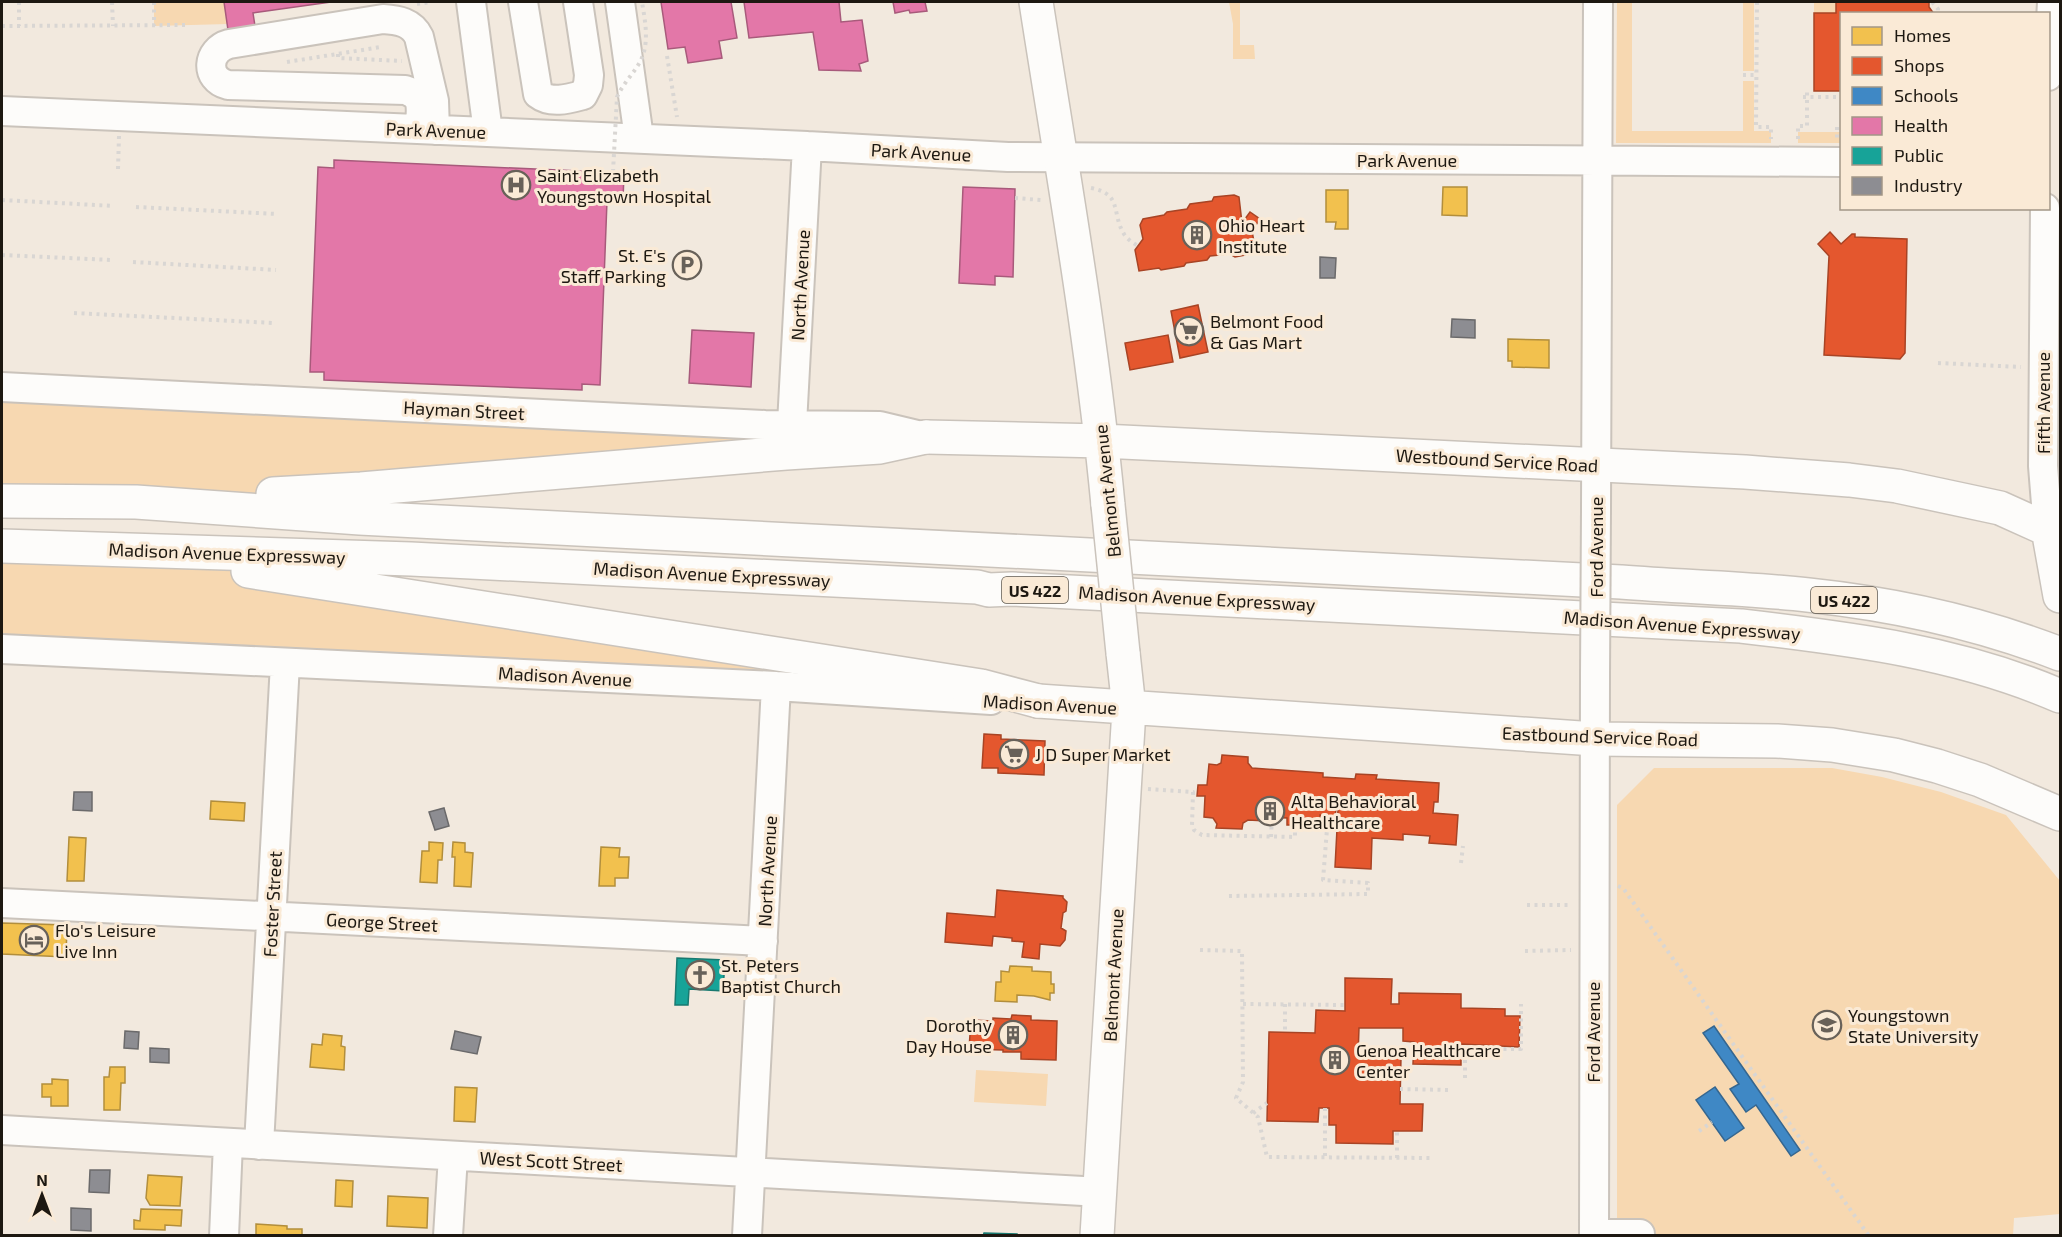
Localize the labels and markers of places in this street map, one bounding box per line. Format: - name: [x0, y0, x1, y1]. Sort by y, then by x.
- place label: Saint Elizabeth Youngstown Hospital: [537, 164, 712, 207]
- hospital icon: Saint Elizabeth Youngstown Hospital: [500, 169, 532, 201]
- place label: Ohio Heart Institute: [1218, 214, 1305, 257]
- building icon: Ohio Heart Institute: [1181, 219, 1213, 251]
- place label: St. E's Staff Parking: [561, 244, 666, 287]
- parking icon: St. E's Staff Parking: [671, 249, 703, 281]
- place label: Belmont Food & Gas Mart: [1210, 310, 1324, 353]
- supermarket icon: Belmont Food & Gas Mart: [1173, 315, 1205, 347]
- supermarket icon: J D Super Market: [998, 738, 1030, 770]
- place label: J D Super Market: [1035, 743, 1171, 765]
- place label: Alta Behavioral Healthcare: [1291, 790, 1417, 833]
- building icon: Alta Behavioral Healthcare: [1254, 795, 1286, 827]
- place label: Flo's Leisure Live Inn: [55, 919, 156, 962]
- hotel icon: Flo's Leisure Live Inn: [18, 924, 50, 956]
- place label: St. Peters Baptist Church: [721, 954, 841, 997]
- church icon: St. Peters Baptist Church: [684, 959, 716, 991]
- place label: Youngstown State University: [1848, 1004, 1979, 1047]
- school or university icon: Youngstown State University: [1811, 1009, 1843, 1041]
- place label: Dorothy Day House: [906, 1014, 992, 1057]
- building icon: Dorothy Day House: [997, 1019, 1029, 1051]
- place label: Genoa Healthcare Center: [1356, 1039, 1501, 1082]
- building icon: Genoa Healthcare Center: [1319, 1044, 1351, 1076]

